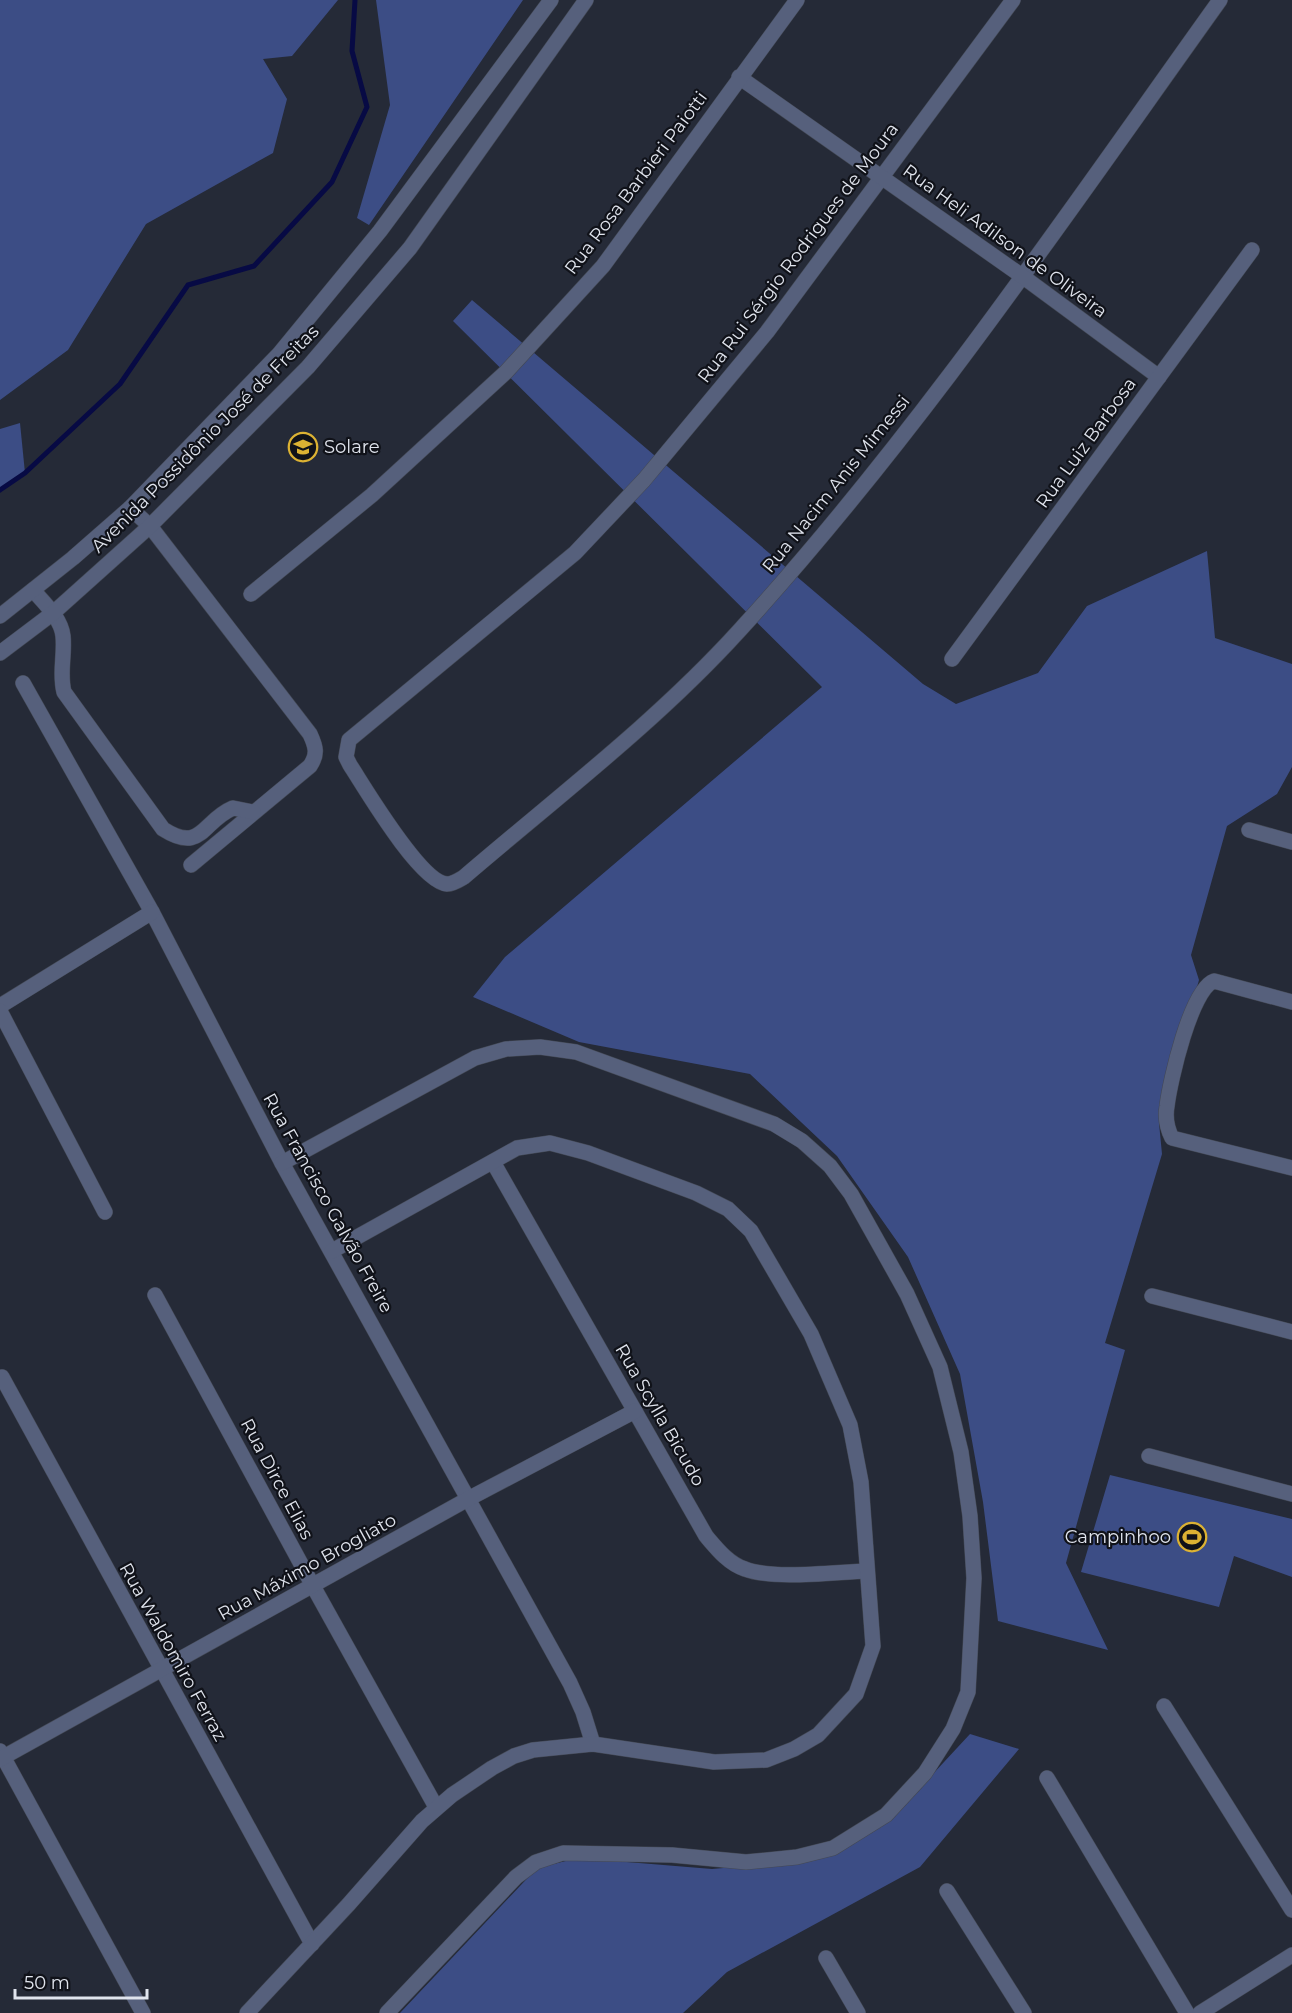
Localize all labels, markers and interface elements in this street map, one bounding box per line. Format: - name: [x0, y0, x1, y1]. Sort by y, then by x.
- street label: Rua Rosa Barbieri Paiotti: [560, 87, 712, 279]
- street label: Rua Rui Sérgio Rodrigues de Moura: [693, 119, 903, 387]
- street label: Rua Heli Adilson de Oliveira: [899, 160, 1111, 322]
- street label: Avenida Possidônio José de Freitas: [87, 320, 324, 557]
- street label: Rua Luiz Barbosa: [1031, 373, 1141, 513]
- street label: Rua Nacim Anis Mimessi: [758, 391, 914, 577]
- school or university icon: Solare: [287, 431, 319, 463]
- place label: Solare: [324, 436, 380, 458]
- street label: Rua Francisco Galvão Freire: [258, 1089, 398, 1317]
- street label: Rua Scylla Bicudo: [610, 1340, 710, 1490]
- street label: Rua Dirce Elias: [236, 1415, 318, 1543]
- street label: Rua Máximo Brogliato: [214, 1509, 400, 1625]
- sports icon: Campinhoo: [1176, 1521, 1208, 1553]
- place label: Campinhoo: [1065, 1526, 1171, 1548]
- street label: Rua Waldomiro Ferraz: [115, 1559, 231, 1745]
- scale bar: [15, 1962, 147, 2000]
- text: 50 m: [24, 1972, 70, 1994]

